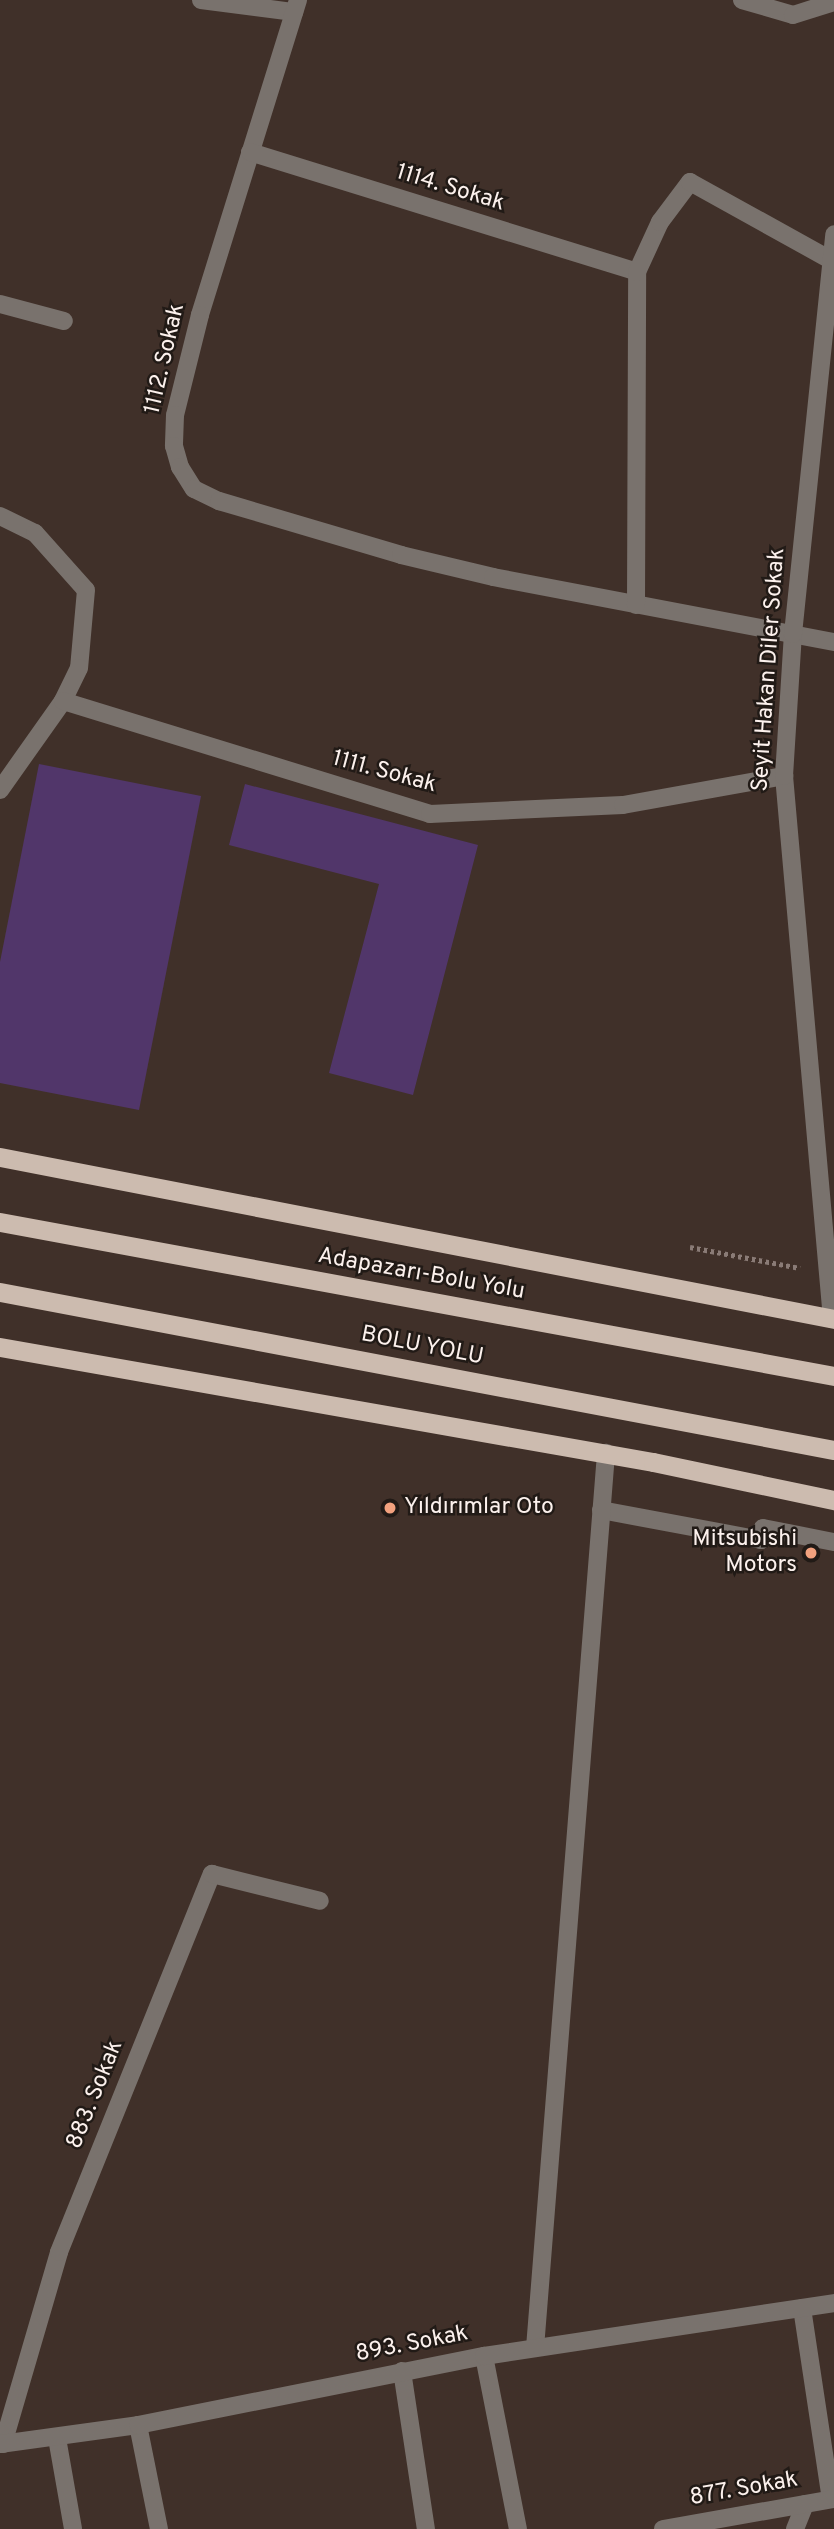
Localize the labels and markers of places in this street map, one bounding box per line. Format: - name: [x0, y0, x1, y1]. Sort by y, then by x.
- place label: Yıldırımlar Oto: [404, 1494, 554, 1522]
- marker: Yıldırımlar Oto: [382, 1500, 398, 1516]
- place label: Mitsubishi Motors: [692, 1526, 797, 1580]
- marker: Mitsubishi Motors: [803, 1545, 819, 1561]

